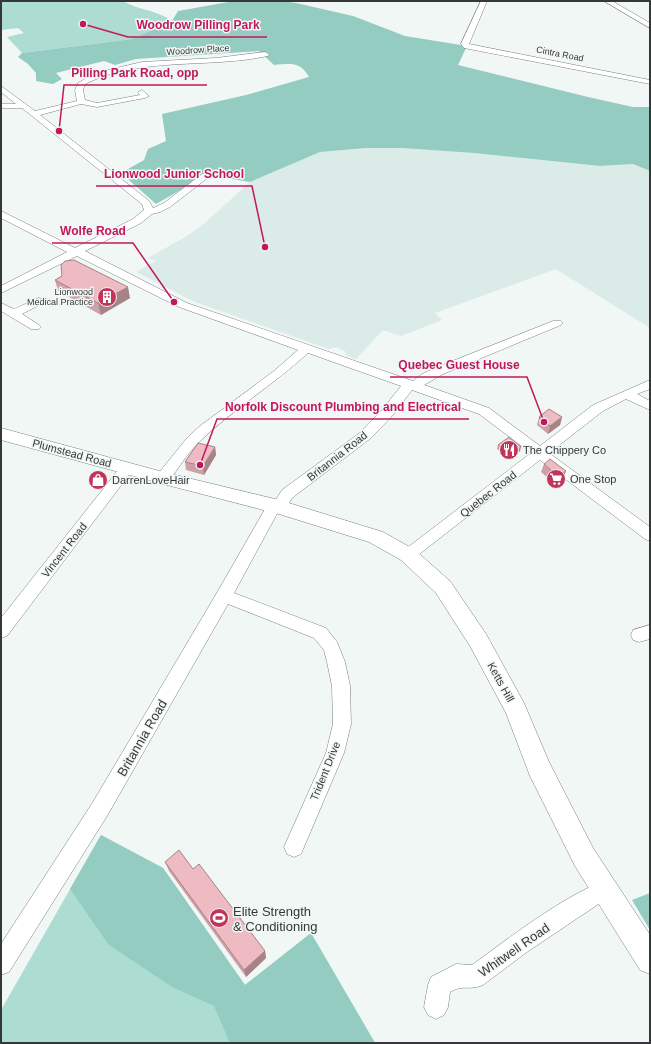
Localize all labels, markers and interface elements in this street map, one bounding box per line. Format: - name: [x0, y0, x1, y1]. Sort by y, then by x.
- callout: Woodrow Pilling Park: [128, 13, 267, 37]
- text: Woodrow Pilling Park: [136, 18, 260, 32]
- street label: Woodrow Place: [166, 43, 230, 57]
- street label: Cintra Road: [535, 45, 585, 63]
- callout: Pilling Park Road, opp: [64, 61, 207, 85]
- text: Pilling Park Road, opp: [71, 66, 199, 80]
- callout: Lionwood Junior School: [96, 162, 252, 186]
- text: Lionwood Junior School: [104, 167, 244, 181]
- callout: Wolfe Road: [52, 219, 133, 243]
- text: Wolfe Road: [60, 224, 126, 238]
- building icon: Lionwood Medical Practice: [96, 286, 118, 308]
- place label: Lionwood Medical Practice: [27, 287, 93, 307]
- callout: Quebec Guest House: [390, 353, 527, 377]
- text: Quebec Guest House: [398, 358, 520, 372]
- callout: Norfolk Discount Plumbing and Electrical: [217, 395, 469, 419]
- text: Norfolk Discount Plumbing and Electrical: [225, 400, 461, 414]
- street label: Britannia Road: [305, 429, 369, 483]
- street label: Plumstead Road: [31, 437, 113, 469]
- restaurant icon: The Chippery Co: [498, 439, 520, 461]
- place label: The Chippery Co: [523, 444, 606, 456]
- street label: Quebec Road: [458, 468, 518, 520]
- supermarket icon: One Stop: [545, 468, 567, 490]
- shop icon: DarrenLoveHair: [87, 469, 109, 491]
- place label: One Stop: [570, 473, 616, 485]
- place label: DarrenLoveHair: [112, 474, 190, 486]
- street label: Vincent Road: [39, 520, 89, 580]
- street label: Ketts Hill: [485, 660, 517, 704]
- street label: Britannia Road: [114, 697, 170, 779]
- street label: Trident Drive: [308, 740, 342, 802]
- place label: Elite Strength & Conditioning: [233, 904, 318, 934]
- sports icon: Elite Strength & Conditioning: [208, 907, 230, 929]
- street label: Whitwell Road: [476, 920, 552, 980]

